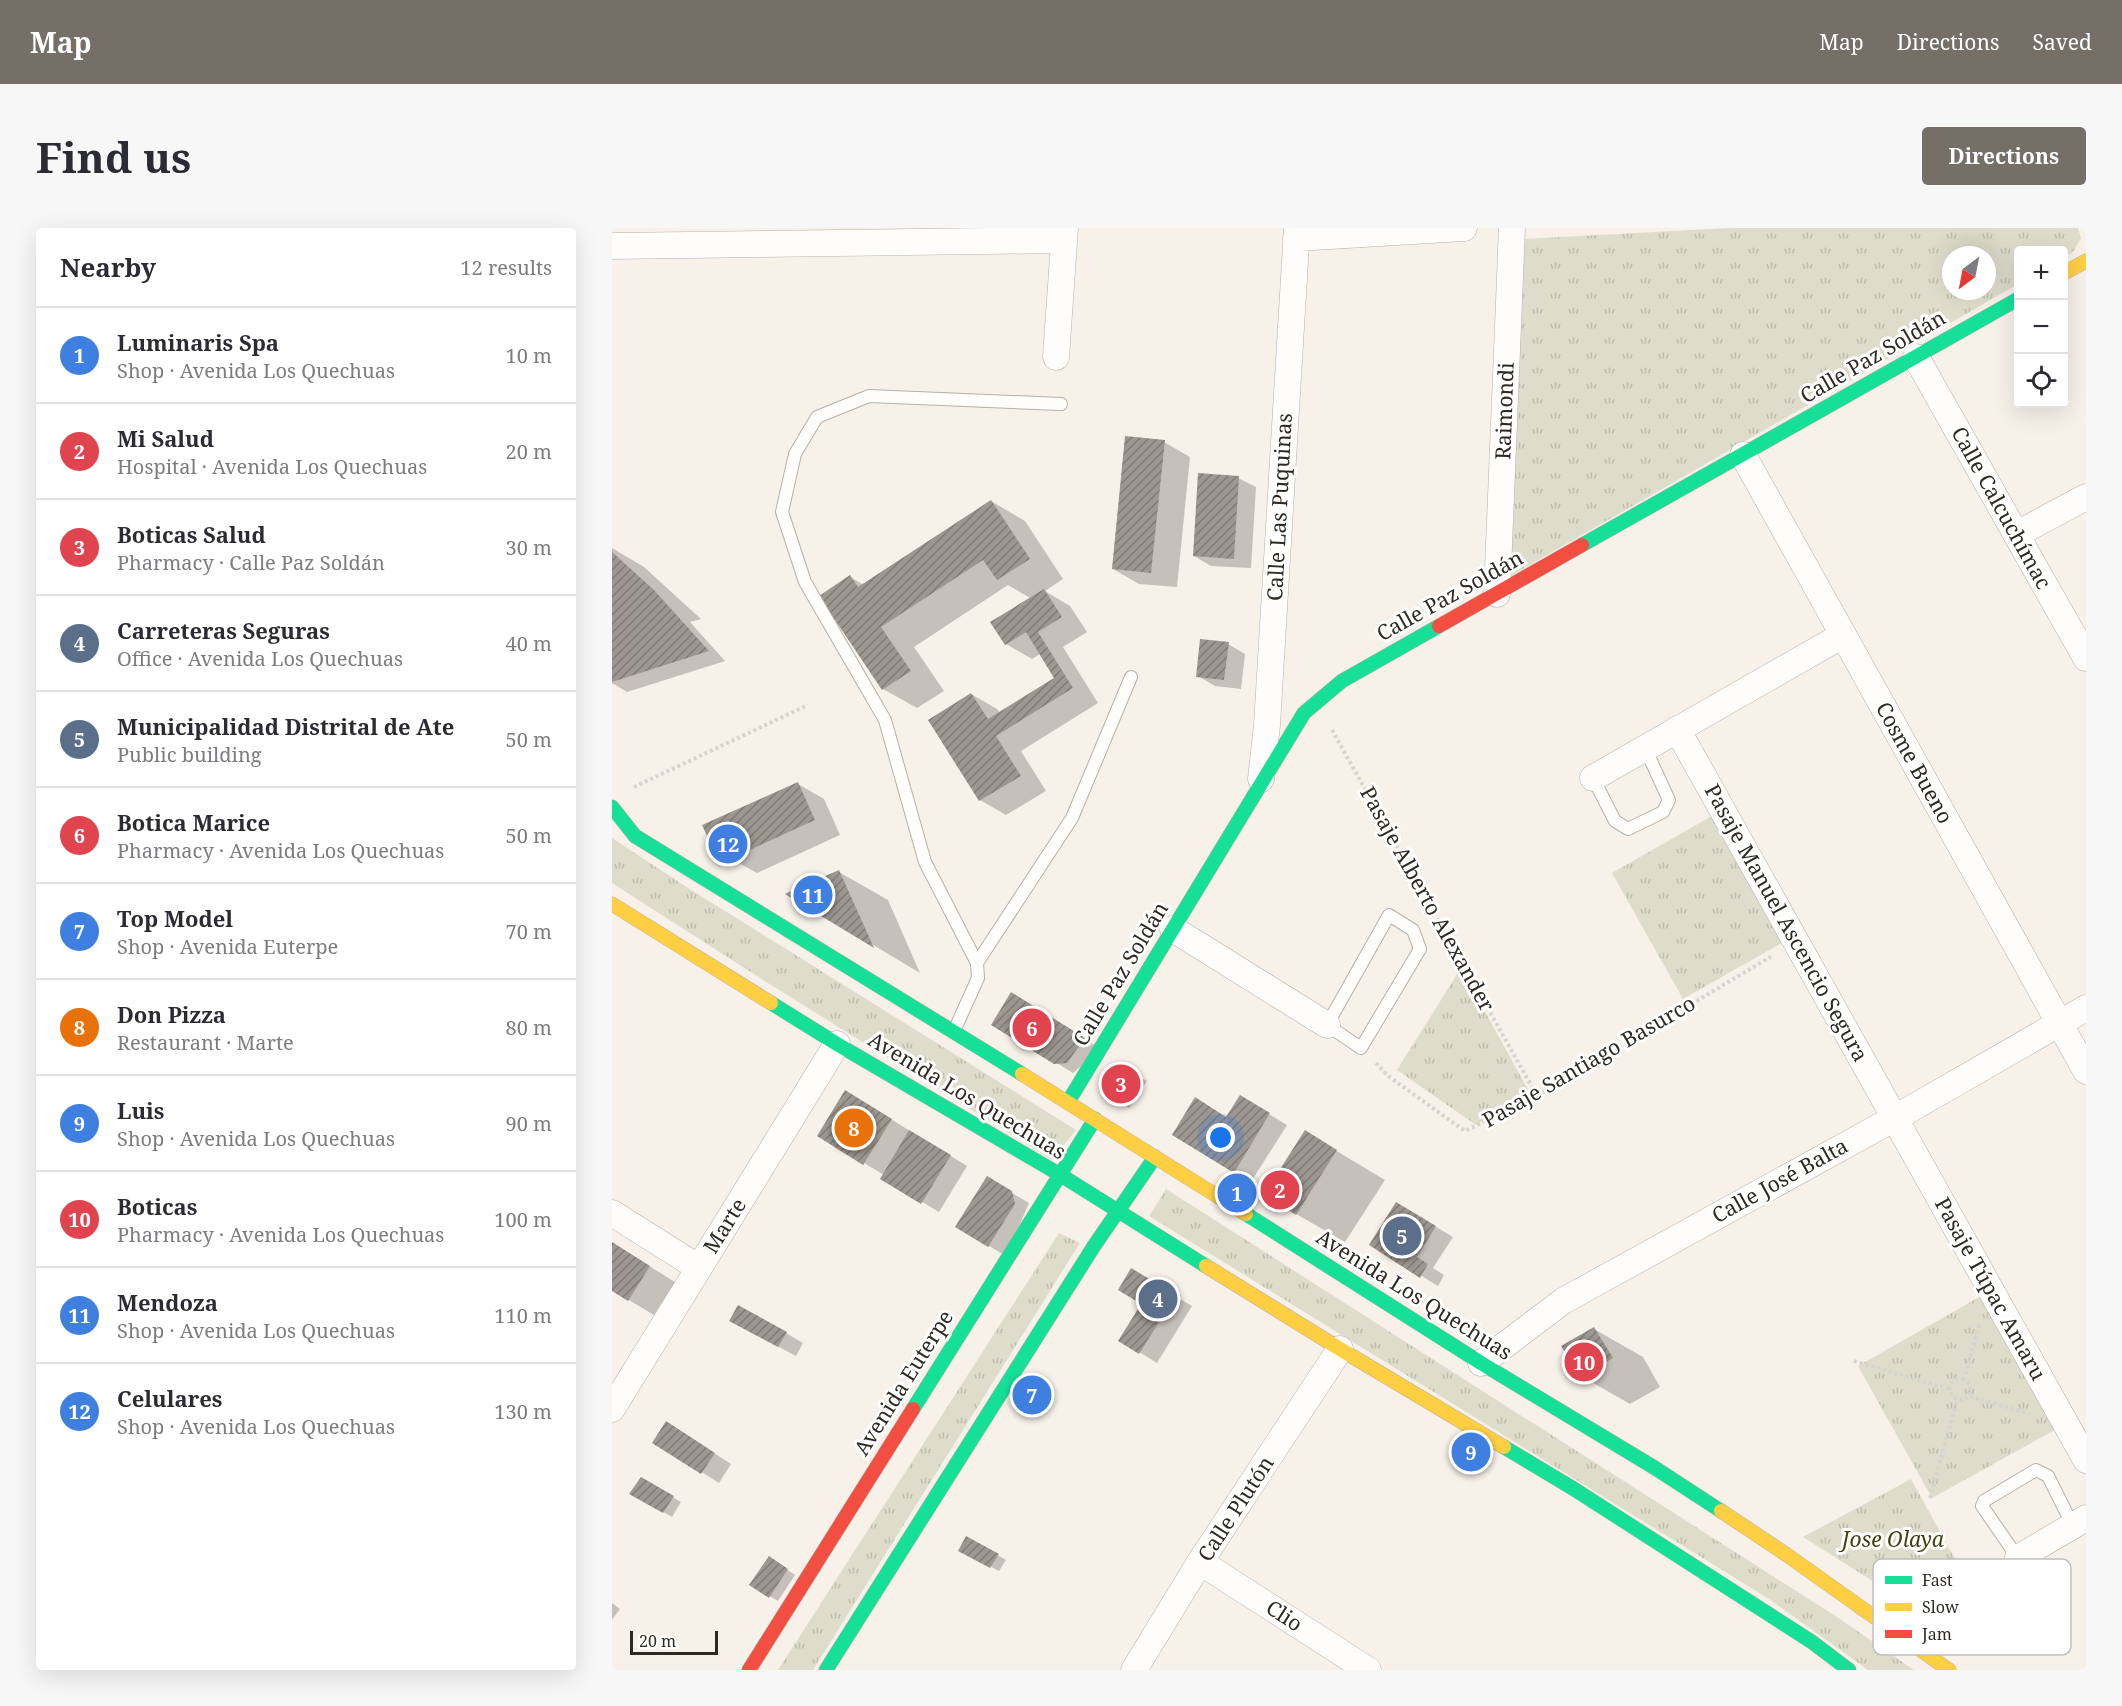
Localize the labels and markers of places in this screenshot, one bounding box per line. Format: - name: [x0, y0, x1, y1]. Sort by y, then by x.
- pin: 12: [708, 822, 748, 866]
- pin: 11: [794, 872, 832, 918]
- pin: 6: [1012, 1006, 1052, 1050]
- pin: 3: [1102, 1062, 1140, 1106]
- pin: 8: [834, 1106, 874, 1150]
- pin: 2: [1260, 1168, 1300, 1212]
- pin: 1: [1218, 1170, 1256, 1216]
- pin: 5: [1382, 1214, 1422, 1258]
- pin: 4: [1138, 1276, 1178, 1322]
- pin: 10: [1564, 1340, 1604, 1384]
- pin: 7: [1012, 1372, 1052, 1418]
- pin: 9: [1452, 1430, 1490, 1474]

